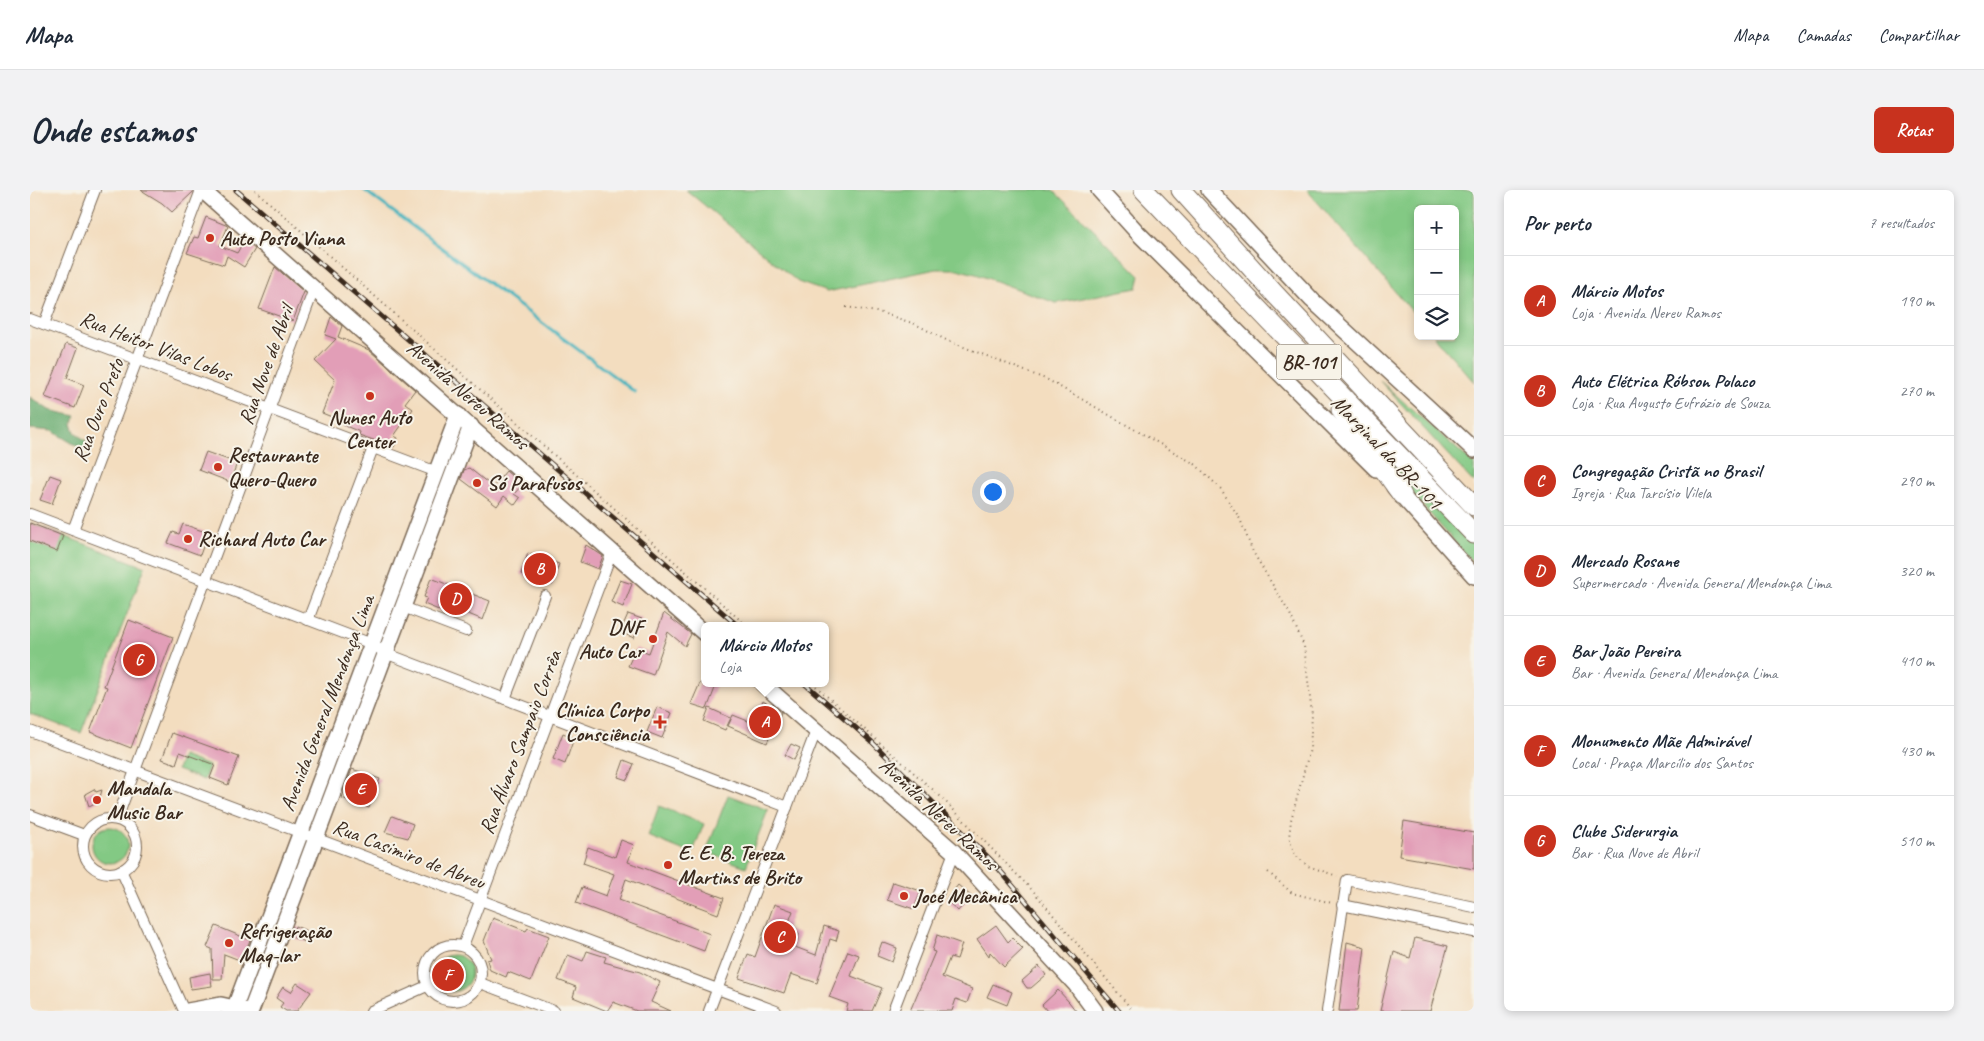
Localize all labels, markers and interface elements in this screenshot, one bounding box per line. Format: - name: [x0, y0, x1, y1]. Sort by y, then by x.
- text: Mapa: [25, 20, 72, 50]
- text: Mapa: [1734, 24, 1768, 46]
- text: Camadas: [1796, 24, 1851, 46]
- text: Compartilhar: [1879, 24, 1959, 46]
- button: Rotas: [1874, 107, 1954, 153]
- text: Onde estamos: [30, 108, 195, 153]
- map controls: [1414, 205, 1459, 340]
- button: +: [1414, 205, 1459, 250]
- text: Por perto: [1524, 210, 1591, 236]
- text: 7 resultados: [1869, 213, 1934, 233]
- place label: Auto Posto Viana: [220, 225, 346, 251]
- marker: Auto Posto Viana: [204, 232, 216, 244]
- button: −: [1414, 250, 1459, 295]
- text: Márcio Motos: [1571, 279, 1663, 303]
- text: A: [1536, 291, 1544, 311]
- text: 190 m: [1900, 291, 1934, 311]
- button: layers: [1414, 295, 1459, 340]
- street label: Rua Nove de Abril: [232, 299, 301, 428]
- text: Loja · Avenida Nereu Ramos: [1571, 303, 1721, 323]
- street label: Rua Heitor Vilas Lobos: [76, 305, 237, 388]
- street label: Avenida Nereu Ramos: [402, 335, 536, 456]
- road number: BR-101: [1276, 344, 1342, 380]
- street label: Rua Ouro Preto: [66, 353, 130, 465]
- text: Auto Elétrica Róbson Polaco: [1571, 369, 1754, 393]
- text: B: [1536, 381, 1544, 401]
- text: 270 m: [1900, 381, 1934, 401]
- street label: Marginal da BR-101: [1326, 389, 1449, 516]
- marker: Nunes Auto Center: [364, 390, 376, 402]
- text: Loja · Rua Augusto Eufrázio de Souza: [1571, 393, 1770, 413]
- place label: Nunes Auto Center: [329, 404, 413, 454]
- place label: Restaurante Quero-Quero: [228, 442, 319, 492]
- text: Congregação Cristã no Brasil: [1571, 459, 1761, 483]
- marker: Restaurante Quero-Quero: [212, 461, 224, 473]
- place label: Só Parafusos: [487, 470, 583, 496]
- text: C: [1536, 471, 1544, 491]
- text: 290 m: [1900, 471, 1934, 491]
- marker: Só Parafusos: [471, 477, 483, 489]
- your location: [980, 479, 1006, 505]
- text: Igreja · Rua Tarcísio Vilela: [1571, 483, 1711, 503]
- place label: Richard Auto Car: [198, 526, 327, 552]
- marker: Richard Auto Car: [182, 533, 194, 545]
- text: Mercado Rosane: [1571, 549, 1678, 573]
- pin: B: [524, 550, 556, 588]
- text: D: [1535, 561, 1545, 581]
- text: 320 m: [1900, 561, 1934, 581]
- text: Supermercado · Avenida General Mendonça Lima: [1571, 573, 1831, 593]
- pin: D: [440, 580, 472, 618]
- street label: Avenida General Mendonça Lima: [274, 589, 381, 815]
- place label: DNF Auto Car: [579, 614, 647, 664]
- popup: [701, 622, 829, 687]
- marker: DNF Auto Car: [647, 633, 659, 645]
- text: Márcio Motos: [719, 633, 811, 657]
- text: Bar João Pereira: [1571, 639, 1680, 663]
- pin: G: [123, 641, 155, 679]
- street label: Rua Álvaro Sampaio Corrêa: [473, 645, 568, 838]
- text: E: [1536, 651, 1544, 671]
- text: 410 m: [1900, 651, 1934, 671]
- text: Loja: [719, 657, 741, 677]
- text: Bar · Avenida General Mendonça Lima: [1571, 663, 1777, 683]
- place label: Clínica Corpo Consciência: [555, 697, 650, 747]
- pin: A: [749, 703, 781, 741]
- marker: Clínica Corpo Consciência: [653, 715, 667, 729]
- text: Monumento Mãe Admirável: [1571, 729, 1749, 753]
- text: F: [1536, 741, 1544, 761]
- text: 430 m: [1900, 741, 1934, 761]
- street label: Avenida Nereu Ramos: [874, 752, 1005, 877]
- text: Local · Praça Marcílio dos Santos: [1571, 753, 1753, 773]
- pin: E: [345, 770, 377, 808]
- place label: Mandala Music Bar: [107, 775, 184, 825]
- marker: Mandala Music Bar: [91, 794, 103, 806]
- street label: Rua Casimiro de Abreu: [329, 813, 490, 895]
- text: Clube Siderurgia: [1571, 819, 1677, 843]
- text: G: [1536, 831, 1544, 851]
- text: 510 m: [1900, 831, 1934, 851]
- place label: E. E. B. Tereza Martins de Brito: [678, 840, 804, 890]
- text: Bar · Rua Nove de Abril: [1571, 843, 1698, 863]
- marker: E. E. B. Tereza Martins de Brito: [662, 859, 674, 871]
- place label: Jocé Mecânica: [912, 883, 1018, 909]
- marker: Jocé Mecânica: [898, 890, 910, 902]
- place label: Refrigeração Maq-lar: [239, 918, 332, 968]
- pin: C: [764, 918, 796, 956]
- marker: Refrigeração Maq-lar: [223, 937, 235, 949]
- pin: F: [432, 956, 464, 994]

